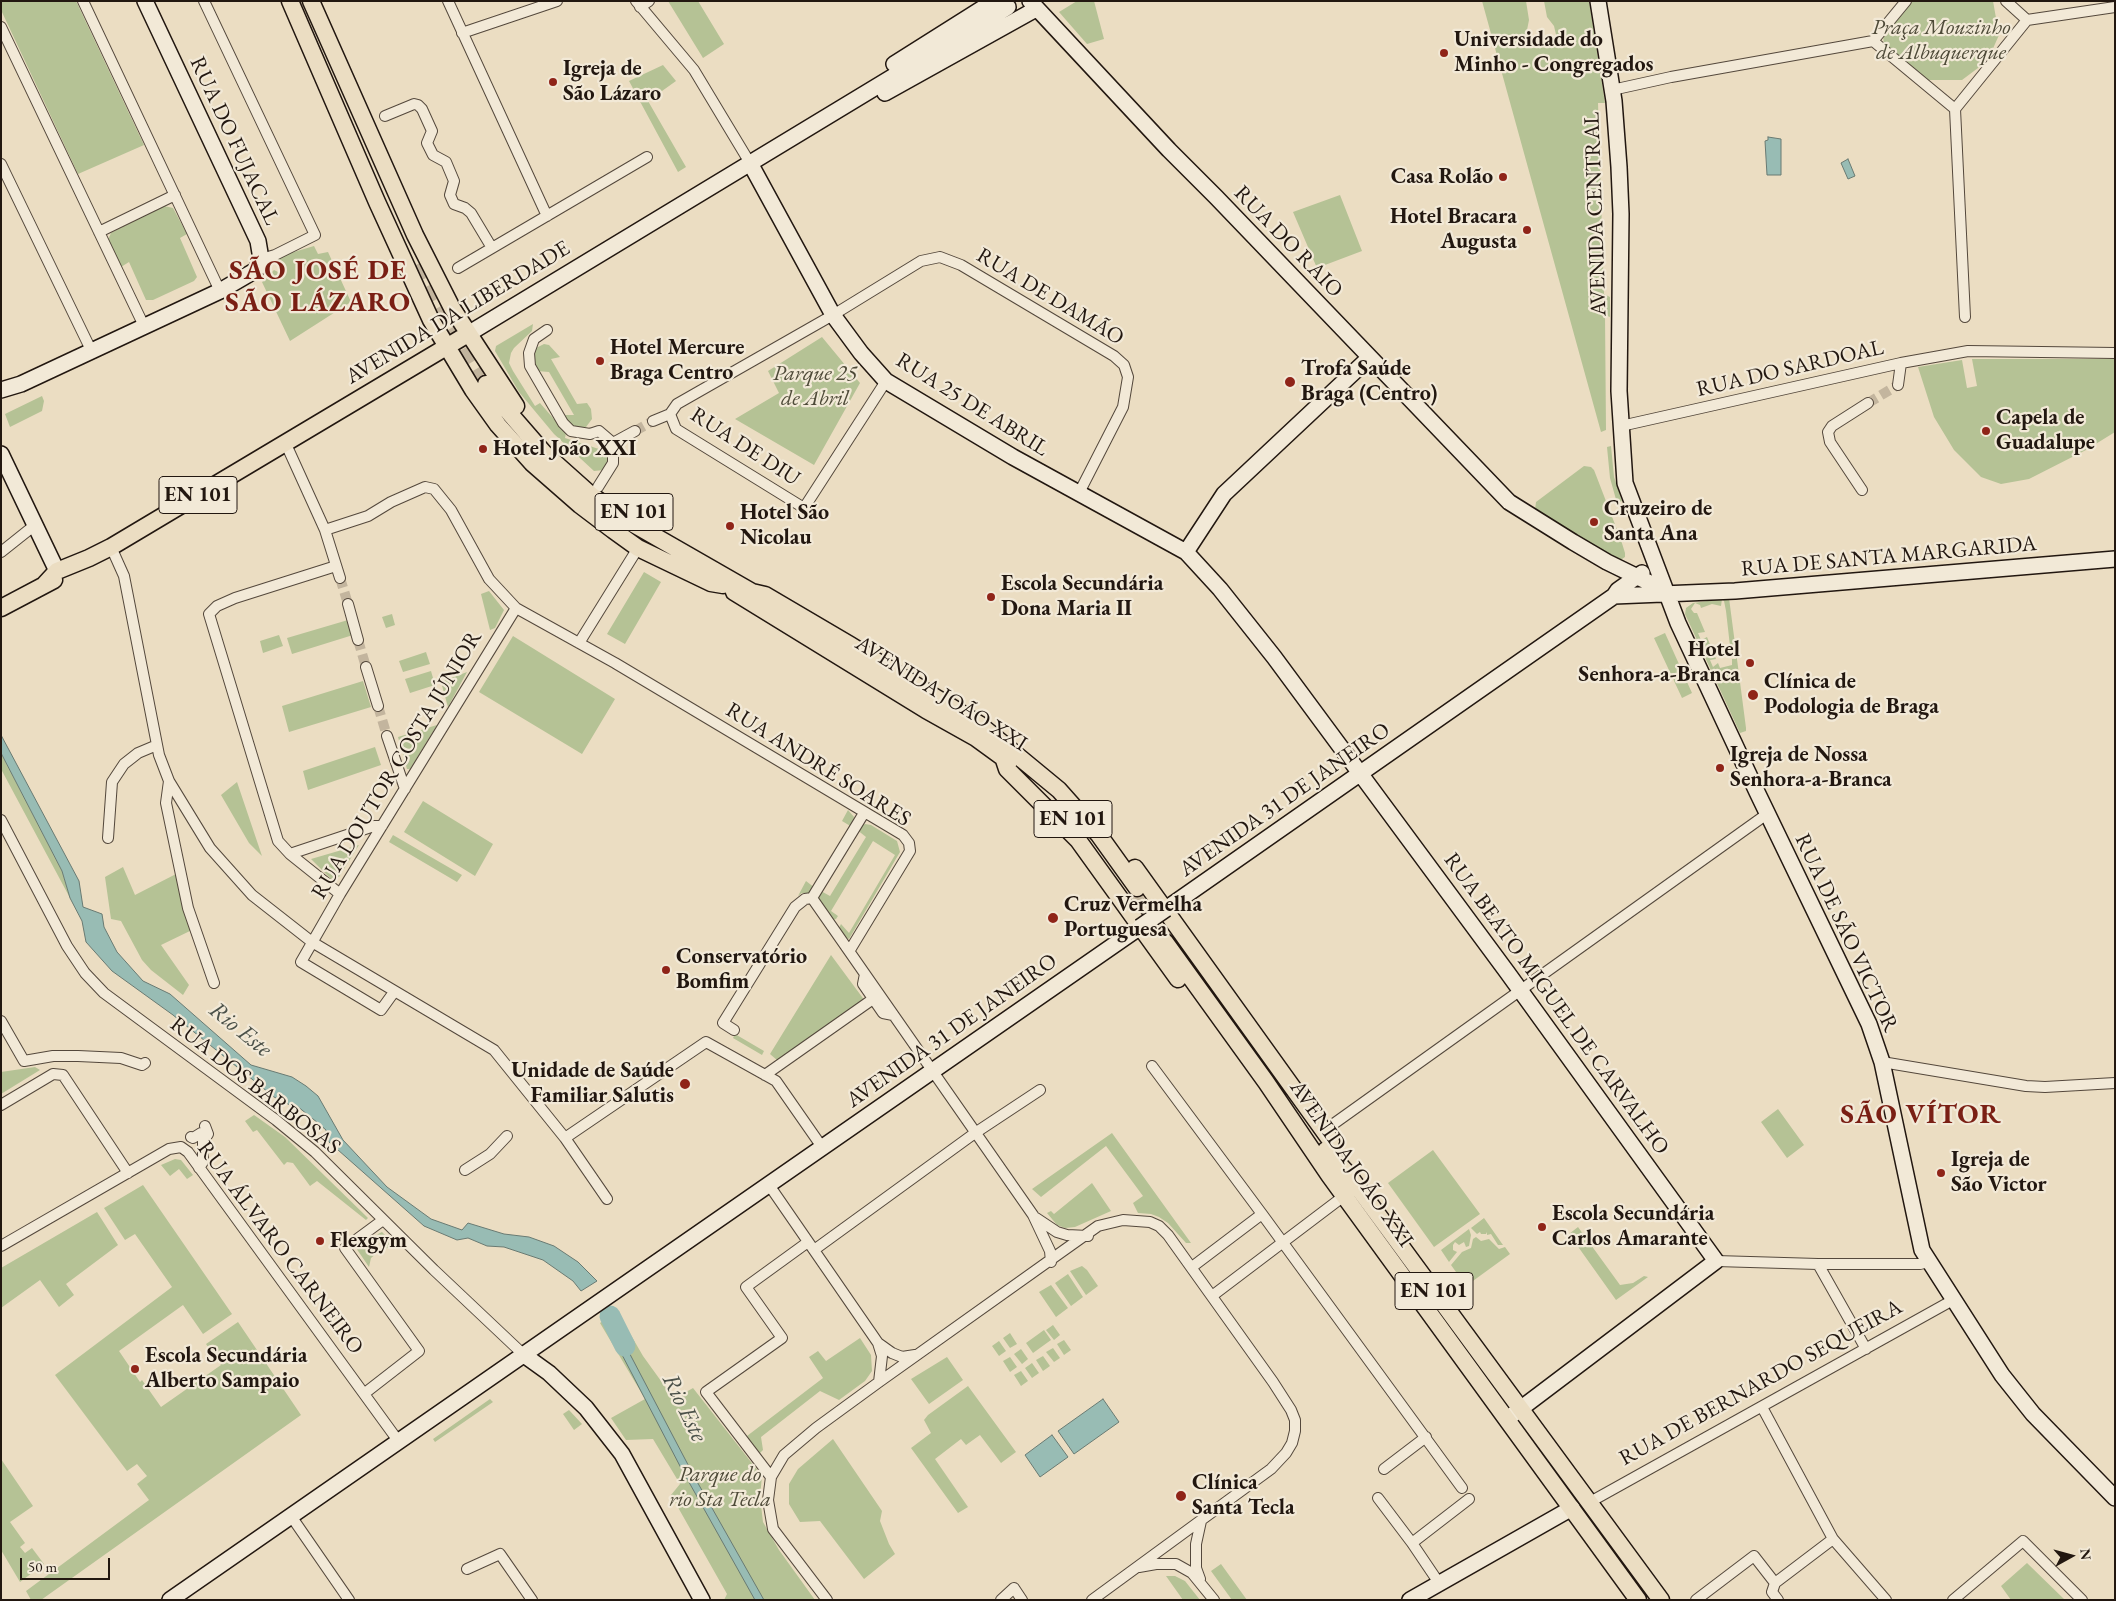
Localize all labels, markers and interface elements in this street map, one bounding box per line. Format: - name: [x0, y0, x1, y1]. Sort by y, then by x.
- park label: Praça Mouzinho de Albuquerque: [1871, 15, 2011, 66]
- place label: Universidade do Minho - Congregados: [1454, 27, 1653, 78]
- marker: Universidade do Minho - Congregados: [1438, 47, 1450, 59]
- street label: RUA DO FUJACAL: [183, 53, 285, 229]
- place label: Igreja de São Lázaro: [563, 56, 661, 108]
- marker: Igreja de São Lázaro: [547, 76, 559, 88]
- street label: AVENIDA CENTRAL: [1579, 111, 1613, 317]
- place label: Casa Rolão: [1391, 164, 1493, 190]
- marker: Casa Rolão: [1497, 171, 1509, 183]
- street label: RUA DO RAIO: [1228, 181, 1348, 303]
- place label: Hotel Bracara Augusta: [1390, 204, 1517, 255]
- marker: Hotel Bracara Augusta: [1521, 224, 1533, 236]
- street label: AVENIDA DA LIBERDADE: [341, 236, 575, 390]
- street label: RUA DE DAMÃO: [972, 243, 1128, 351]
- district label: SÃO JOSÉ DE SÃO LÁZARO: [224, 254, 412, 320]
- place label: Hotel Mercure Braga Centro: [610, 335, 744, 386]
- street label: RUA DO SARDOAL: [1694, 335, 1886, 403]
- street label: RUA 25 DE ABRIL: [891, 348, 1053, 462]
- marker: Hotel Mercure Braga Centro: [594, 355, 606, 367]
- place label: Trofa Saúde Braga (Centro): [1301, 356, 1437, 408]
- park label: Parque 25 de Abril: [773, 361, 857, 412]
- marker: Trofa Saúde Braga (Centro): [1283, 375, 1297, 389]
- street label: RUA DE DIU: [685, 402, 805, 492]
- place label: Capela de Guadalupe: [1996, 405, 2095, 456]
- marker: Capela de Guadalupe: [1980, 425, 1992, 437]
- place label: Hotel João XXI: [493, 436, 636, 462]
- marker: Hotel João XXI: [477, 443, 489, 455]
- road number: EN 101: [159, 476, 237, 514]
- road number: EN 101: [595, 494, 673, 530]
- place label: Cruzeiro de Santa Ana: [1604, 496, 1712, 548]
- place label: Hotel São Nicolau: [740, 500, 829, 552]
- marker: Cruzeiro de Santa Ana: [1588, 516, 1600, 528]
- marker: Hotel São Nicolau: [724, 520, 736, 532]
- street label: RUA DE SANTA MARGARIDA: [1740, 531, 2038, 583]
- place label: Escola Secundária Dona Maria II: [1001, 571, 1163, 622]
- marker: Escola Secundária Dona Maria II: [985, 591, 997, 603]
- street label: RUA DOUTOR COSTA JÚNIOR: [306, 626, 488, 904]
- street label: AVENIDA JOÃO XXI: [850, 630, 1032, 758]
- place label: Hotel Senhora-a-Branca: [1578, 637, 1740, 688]
- marker: Hotel Senhora-a-Branca: [1744, 657, 1756, 669]
- place label: Clínica de Podologia de Braga: [1764, 669, 1939, 720]
- marker: Clínica de Podologia de Braga: [1746, 688, 1760, 702]
- street label: RUA ANDRÉ SOARES: [721, 697, 915, 833]
- street label: AVENIDA 31 DE JANEIRO: [1175, 717, 1395, 883]
- place label: Igreja de Nossa Senhora-a-Branca: [1730, 742, 1892, 794]
- marker: Igreja de Nossa Senhora-a-Branca: [1714, 762, 1726, 774]
- road number: EN 101: [1034, 801, 1112, 838]
- street label: RUA DE SÃO VICTOR: [1788, 830, 1904, 1036]
- street label: RUA BEATO MIGUEL DE CARVALHO: [1438, 848, 1674, 1160]
- place label: Cruz Vermelha Portuguesa: [1064, 892, 1202, 944]
- marker: Cruz Vermelha Portuguesa: [1046, 911, 1060, 925]
- place label: Conservatório Bomfim: [676, 944, 807, 996]
- street label: AVENIDA 31 DE JANEIRO: [842, 948, 1062, 1114]
- marker: Conservatório Bomfim: [660, 964, 672, 976]
- water label: Rio Este: [203, 996, 277, 1064]
- street label: RUA DOS BARBOSAS: [165, 1011, 345, 1161]
- place label: Unidade de Saúde Familiar Salutis: [511, 1058, 674, 1110]
- street label: AVENIDA JOÃO XXI: [1283, 1075, 1419, 1253]
- marker: Unidade de Saúde Familiar Salutis: [678, 1077, 692, 1091]
- district label: SÃO VÍTOR: [1839, 1098, 2003, 1132]
- street label: RUA ÁLVARO CARNEIRO: [191, 1136, 369, 1360]
- place label: Igreja de São Victor: [1951, 1147, 2047, 1198]
- marker: Igreja de São Victor: [1935, 1167, 1947, 1179]
- place label: Escola Secundária Carlos Amarante: [1552, 1201, 1714, 1252]
- marker: Escola Secundária Carlos Amarante: [1536, 1221, 1548, 1233]
- place label: Flexgym: [330, 1228, 407, 1254]
- marker: Flexgym: [314, 1235, 326, 1247]
- road number: EN 101: [1395, 1272, 1473, 1310]
- street label: RUA DE BERNARDO SEQUEIRA: [1615, 1294, 1907, 1472]
- place label: Escola Secundária Alberto Sampaio: [145, 1343, 307, 1394]
- marker: Escola Secundária Alberto Sampaio: [129, 1363, 141, 1375]
- water label: Rio Este: [655, 1369, 713, 1447]
- park label: Parque do rio Sta Tecla: [669, 1462, 771, 1514]
- place label: Clínica Santa Tecla: [1192, 1470, 1295, 1522]
- marker: Clínica Santa Tecla: [1174, 1489, 1188, 1503]
- north arrow: [2046, 1531, 2096, 1581]
- text: N: [2076, 1547, 2096, 1561]
- scale bar: [22, 1548, 112, 1580]
- text: 50 m: [28, 1557, 57, 1576]

